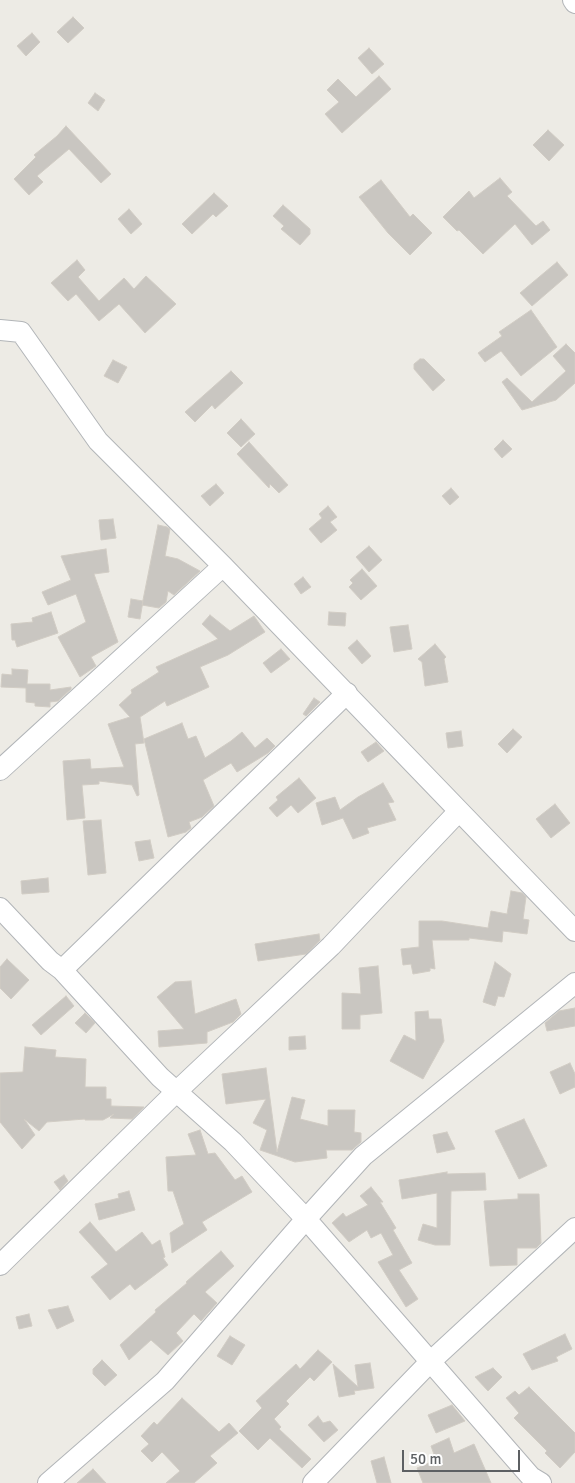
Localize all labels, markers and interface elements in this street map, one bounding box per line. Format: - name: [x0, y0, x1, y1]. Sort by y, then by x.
- scale bar: [405, 1440, 522, 1472]
- text: 50 m: [410, 1450, 441, 1468]

